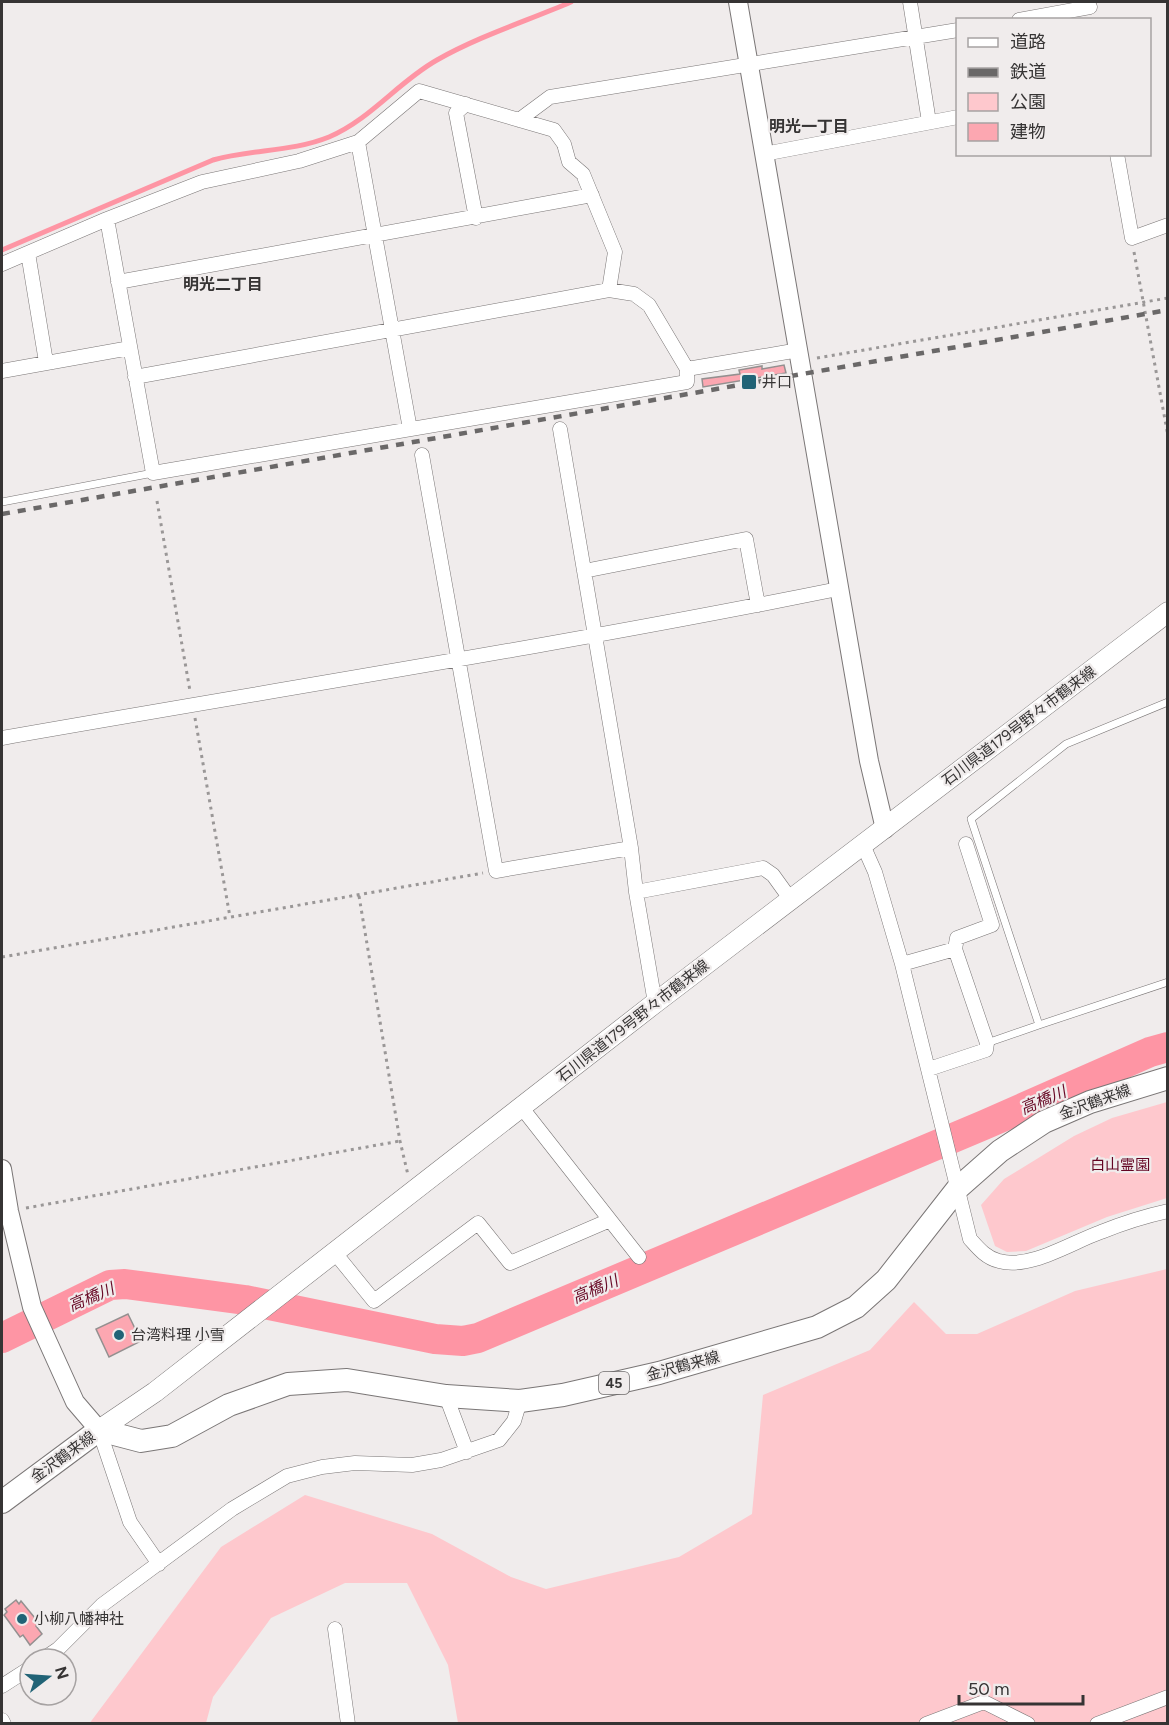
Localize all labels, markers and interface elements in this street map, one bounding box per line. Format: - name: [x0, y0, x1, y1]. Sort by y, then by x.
- legend: [956, 18, 1151, 156]
- text: 道路: [1010, 31, 1046, 53]
- text: 鉄道: [1010, 61, 1046, 83]
- text: 公園: [1010, 91, 1046, 113]
- district label: 明光一丁目: [769, 117, 849, 136]
- text: 建物: [1010, 121, 1046, 143]
- district label: 明光二丁目: [183, 275, 263, 294]
- marker: 井口: [740, 373, 758, 391]
- place label: 井口: [762, 373, 792, 391]
- street label: 石川県道179号野々市鶴来線: [939, 662, 1099, 790]
- street label: 石川県道179号野々市鶴来線: [553, 956, 713, 1086]
- water label: 高橋川: [1017, 1081, 1071, 1118]
- street label: 金沢鶴来線: [1057, 1081, 1133, 1123]
- park label: 白山霊園: [1090, 1156, 1150, 1174]
- water label: 高橋川: [569, 1270, 623, 1307]
- water label: 高橋川: [65, 1278, 119, 1315]
- place label: 台湾料理 小雪: [131, 1326, 225, 1344]
- marker: 台湾料理 小雪: [112, 1328, 126, 1342]
- street label: 金沢鶴来線: [644, 1348, 722, 1384]
- road number: 45: [599, 1372, 629, 1394]
- street label: 金沢鶴来線: [27, 1428, 99, 1486]
- place label: 小柳八幡神社: [34, 1610, 124, 1628]
- marker: 小柳八幡神社: [15, 1612, 29, 1626]
- north arrow: [18, 1647, 78, 1707]
- text: N: [51, 1664, 73, 1681]
- scale bar: [959, 1668, 1084, 1706]
- text: 50 m: [968, 1678, 1010, 1700]

